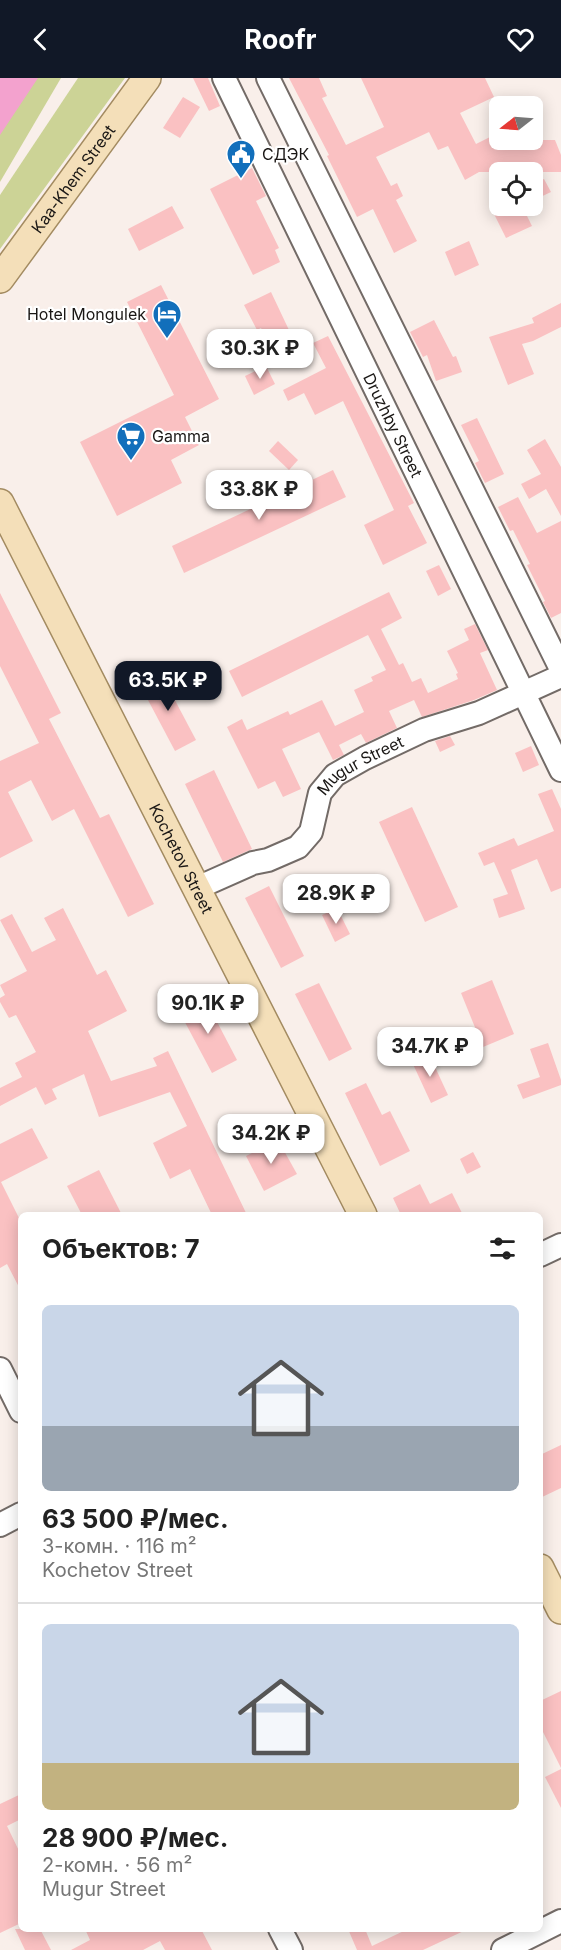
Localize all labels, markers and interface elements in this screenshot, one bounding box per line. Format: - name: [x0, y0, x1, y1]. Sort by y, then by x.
- icon: back: [24, 23, 57, 56]
- text: Roofr: [244, 23, 317, 56]
- icon: heart: [504, 23, 537, 56]
- north arrow: [489, 96, 543, 150]
- map controls: [489, 96, 543, 216]
- street label: Kaa-Khem Street: [27, 121, 119, 237]
- public building icon: СДЭК: [225, 138, 257, 180]
- place label: СДЭК: [262, 144, 309, 164]
- button: locate: [489, 162, 543, 216]
- hotel icon: Hotel Mongulek: [151, 298, 183, 340]
- place label: Hotel Mongulek: [27, 304, 146, 324]
- pin: 30.3K ₽: [205, 329, 315, 380]
- text: 30.3K ₽: [221, 336, 299, 360]
- street label: Druzhby Street: [359, 370, 427, 480]
- supermarket icon: Gamma: [115, 420, 147, 462]
- place label: Gamma: [152, 426, 210, 446]
- pin: 33.8K ₽: [204, 470, 314, 521]
- text: 33.8K ₽: [220, 477, 298, 501]
- pin: 63.5K ₽: [113, 661, 223, 712]
- text: 63.5K ₽: [129, 668, 207, 692]
- street label: Mugur Street: [313, 731, 407, 799]
- street label: Kochetov Street: [145, 800, 218, 917]
- pin: 28.9K ₽: [281, 874, 391, 925]
- text: 28.9K ₽: [297, 881, 375, 905]
- pin: 90.1K ₽: [153, 984, 263, 1035]
- text: 90.1K ₽: [171, 991, 245, 1015]
- pin: 34.7K ₽: [375, 1027, 485, 1078]
- text: 34.7K ₽: [391, 1034, 469, 1058]
- pin: 34.2K ₽: [216, 1114, 326, 1165]
- text: 34.2K ₽: [232, 1121, 311, 1145]
- icon: filters: [486, 1232, 519, 1265]
- text: Объектов: 7: [42, 1233, 200, 1264]
- icon: home: [227, 1344, 335, 1452]
- text: 63 500 ₽/мес.: [42, 1503, 229, 1534]
- text: 3-комн. · 116 m²: [42, 1534, 197, 1558]
- text: Kochetov Street: [42, 1558, 193, 1582]
- icon: home: [227, 1663, 335, 1771]
- text: 28 900 ₽/мес.: [42, 1822, 229, 1853]
- text: 2-комн. · 56 m²: [42, 1853, 192, 1877]
- text: Mugur Street: [42, 1877, 166, 1901]

